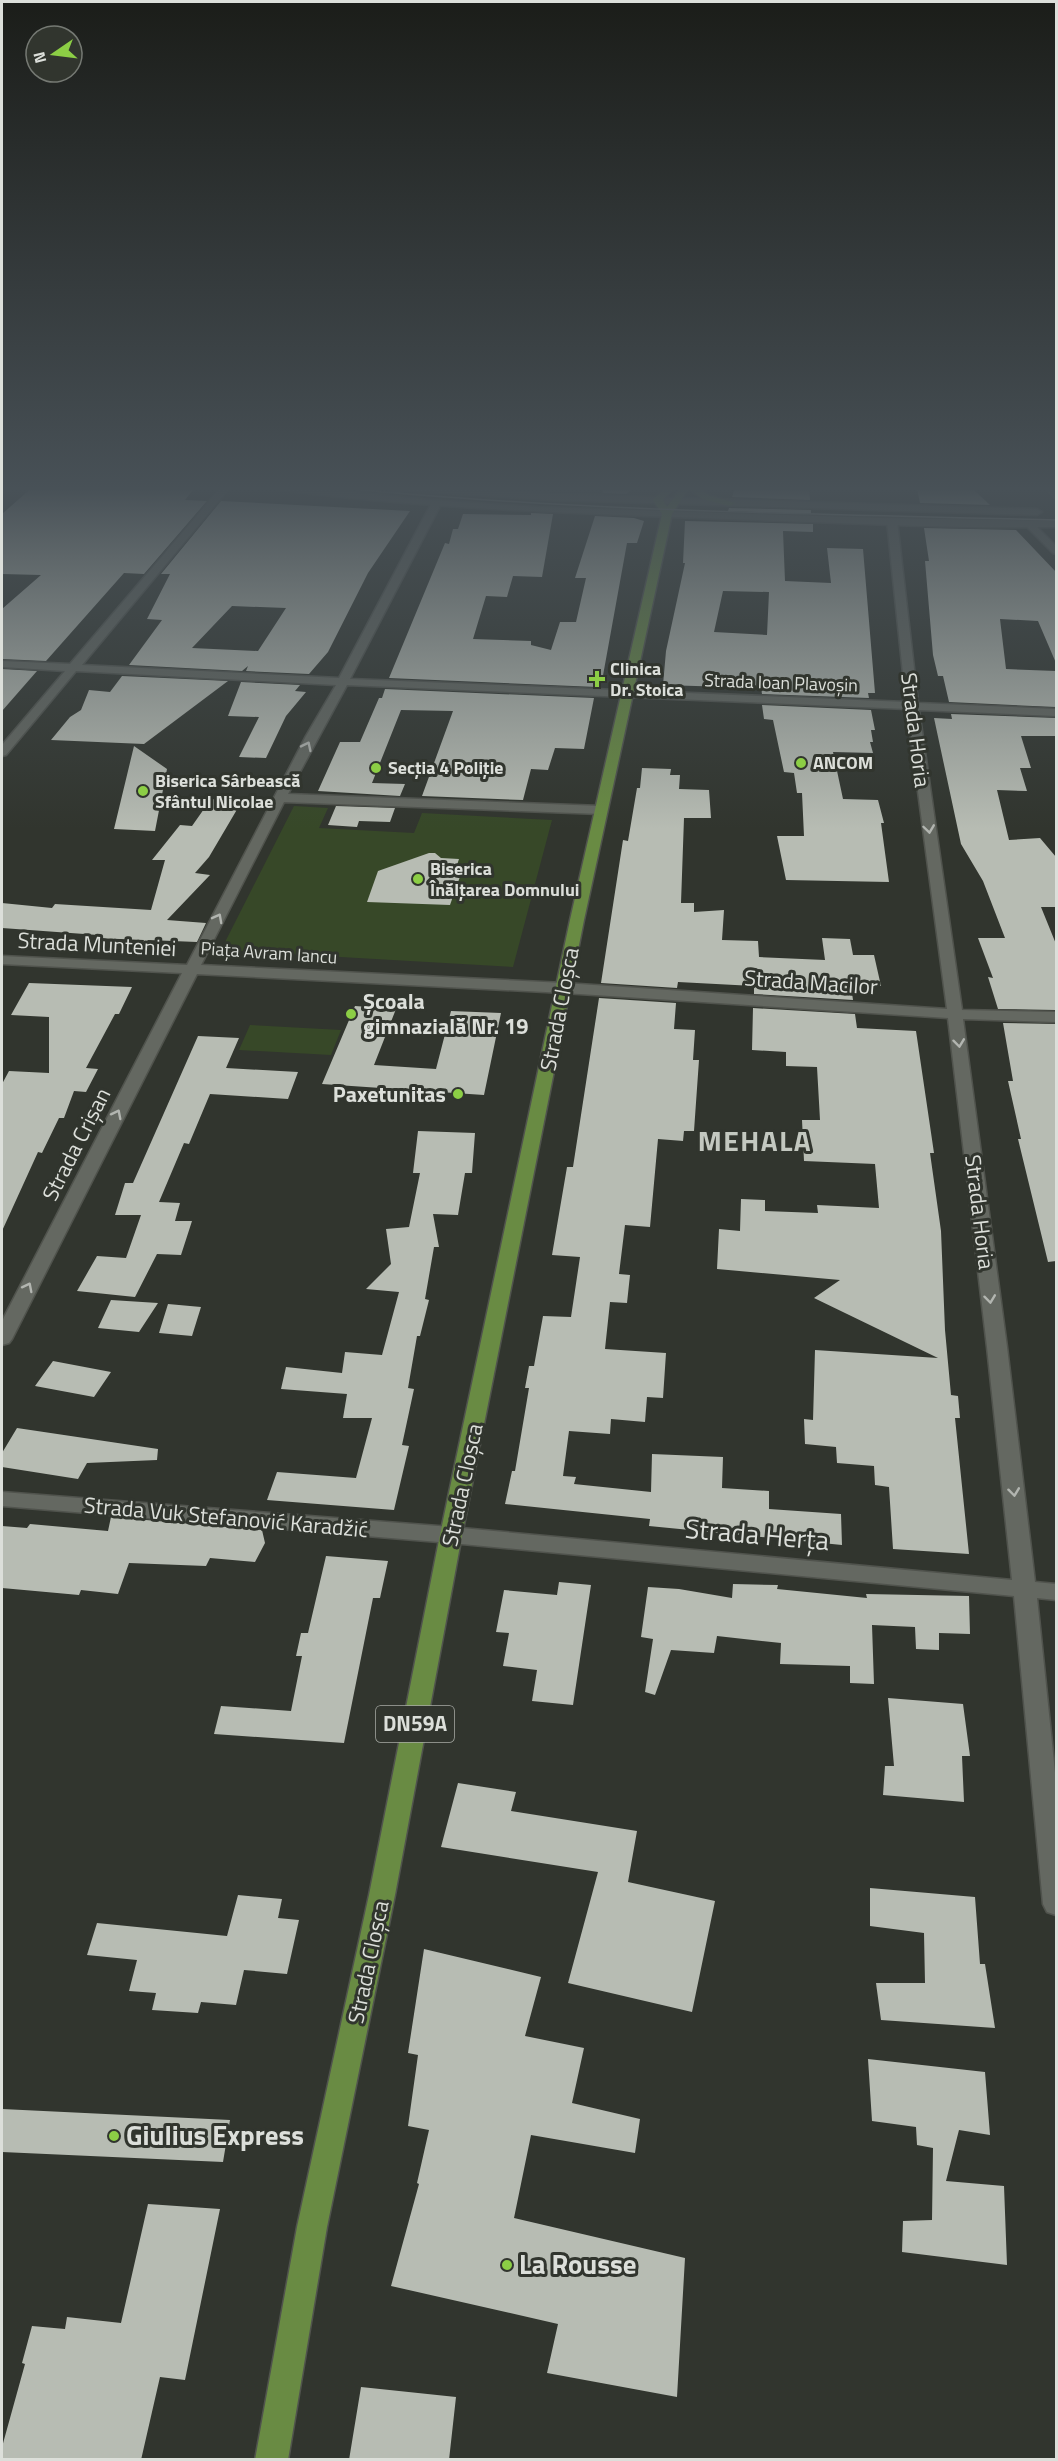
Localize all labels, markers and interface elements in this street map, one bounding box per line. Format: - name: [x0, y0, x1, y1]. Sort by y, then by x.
- north arrow: [24, 24, 84, 84]
- text: N: [26, 49, 52, 66]
- place label: Clinica Dr. Stoica: [610, 655, 684, 703]
- street label: Strada Ioan Plavoșin: [704, 666, 858, 699]
- marker: Clinica Dr. Stoica: [588, 670, 606, 688]
- street label: Strada Horia: [892, 671, 940, 789]
- one-way arrow: [299, 741, 311, 752]
- place label: ANCOM: [813, 749, 873, 776]
- place label: Secția 4 Poliție: [388, 754, 503, 781]
- marker: ANCOM: [794, 756, 808, 770]
- marker: Secția 4 Poliție: [369, 761, 383, 775]
- place label: Biserica Sârbească Sfântul Nicolae: [155, 767, 300, 815]
- marker: Biserica Sârbească Sfântul Nicolae: [136, 784, 150, 798]
- one-way arrow: [922, 824, 934, 834]
- place label: Biserica Înălțarea Domnului: [429, 855, 580, 903]
- marker: Biserica Înălțarea Domnului: [411, 872, 425, 886]
- one-way arrow: [211, 914, 222, 925]
- street label: Strada Munteniei: [17, 923, 177, 965]
- street label: Piața Avram Iancu: [200, 934, 338, 971]
- street label: Strada Cloșca: [530, 944, 588, 1074]
- street label: Strada Macilor: [743, 960, 879, 1004]
- place label: Școala gimnazială Nr. 19: [363, 984, 529, 1043]
- marker: Școala gimnazială Nr. 19: [344, 1007, 358, 1021]
- one-way arrow: [952, 1038, 965, 1047]
- place label: Paxetunitas: [333, 1077, 446, 1111]
- street label: Strada Crișan: [33, 1081, 119, 1207]
- marker: Paxetunitas: [451, 1087, 465, 1101]
- one-way arrow: [110, 1109, 121, 1120]
- district label: MEHALA: [698, 1119, 812, 1162]
- street label: Strada Horia: [956, 1153, 1004, 1271]
- one-way arrow: [21, 1283, 32, 1293]
- one-way arrow: [984, 1294, 996, 1303]
- street label: Strada Cloșca: [432, 1420, 492, 1550]
- street label: Strada Vuk Stefanović Karadžić: [83, 1488, 369, 1546]
- one-way arrow: [1008, 1488, 1020, 1497]
- street label: Strada Herța: [683, 1507, 831, 1560]
- road number: DN59A: [376, 1706, 454, 1742]
- street label: Strada Cloșca: [338, 1897, 398, 2027]
- place label: Giulius Express: [126, 2114, 304, 2155]
- marker: Giulius Express: [107, 2129, 121, 2143]
- place label: La Rousse: [519, 2243, 637, 2284]
- marker: La Rousse: [500, 2258, 514, 2272]

